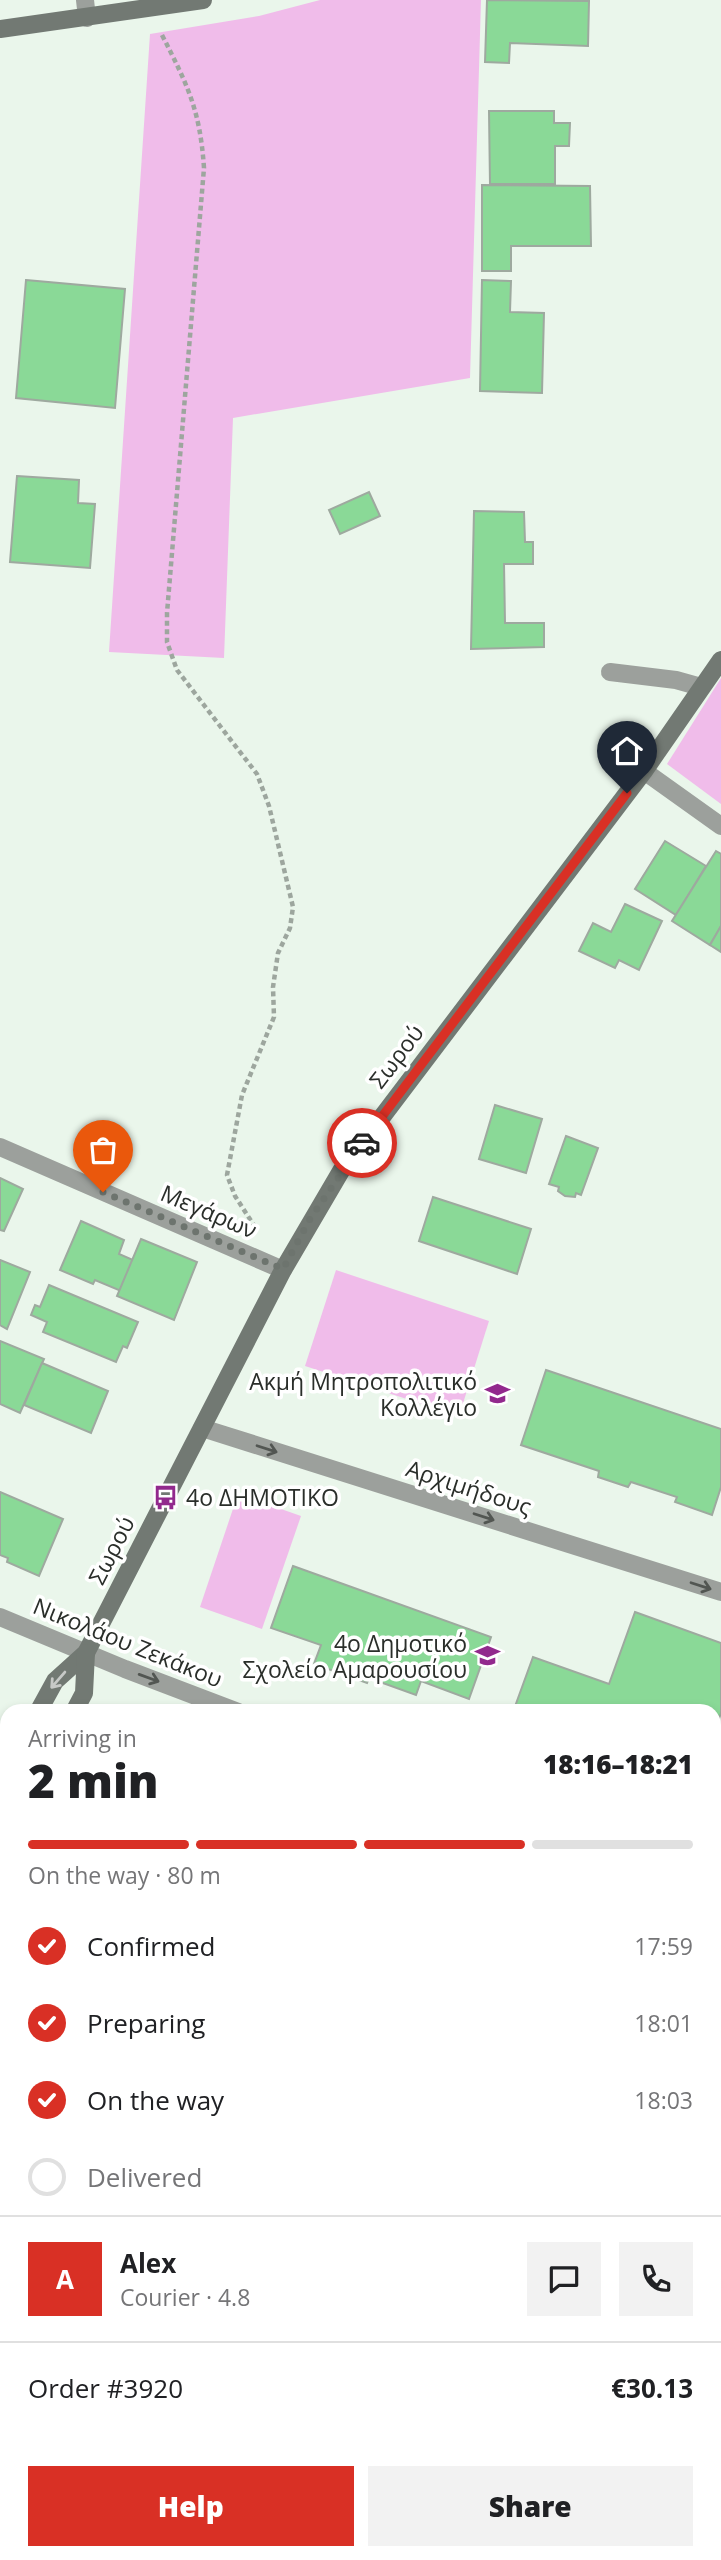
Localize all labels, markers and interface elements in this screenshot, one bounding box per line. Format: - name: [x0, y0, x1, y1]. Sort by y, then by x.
- pin: [597, 721, 657, 793]
- icon: home: [608, 732, 646, 770]
- street label: Σωρού: [361, 1017, 431, 1095]
- courier: [327, 1108, 397, 1178]
- pin: [73, 1120, 133, 1192]
- icon: car: [343, 1124, 381, 1162]
- icon: bag: [84, 1131, 122, 1169]
- street label: Μεγάρων: [156, 1176, 262, 1246]
- place label: Ακμή Μητροπολιτικό Κολλέγιο: [249, 1365, 477, 1423]
- school or university icon: Ακμή Μητροπολιτικό Κολλέγιο: [483, 1380, 511, 1408]
- one-way arrow: [255, 1443, 277, 1456]
- street label: Αρχιμήδους: [402, 1452, 536, 1522]
- place label: 4ο ΔΗΜΟΤΙΚΟ: [186, 1481, 339, 1513]
- bus stop icon: 4ο ΔΗΜΟΤΙΚΟ: [152, 1483, 180, 1511]
- street label: Σωρού: [80, 1510, 142, 1590]
- one-way arrow: [472, 1512, 494, 1525]
- one-way arrow: [689, 1581, 711, 1593]
- street label: Νικολάου Ζεκάκου: [29, 1589, 227, 1695]
- place label: 4ο Δημοτικό Σχολείο Αμαρουσίου: [242, 1627, 467, 1685]
- school or university icon: 4ο Δημοτικό Σχολείο Αμαρουσίου: [473, 1642, 501, 1670]
- one-way arrow: [50, 1671, 66, 1689]
- one-way arrow: [138, 1673, 160, 1686]
- text: Arriving in: [28, 1722, 137, 1754]
- text: 18:16–18:21: [543, 1746, 693, 1782]
- text: 2 min: [28, 1749, 159, 1811]
- text: On the way · 80 m: [28, 1859, 221, 1891]
- icon: check: [28, 1927, 66, 1965]
- text: Confirmed: [87, 1928, 215, 1964]
- text: 17:59: [634, 1930, 693, 1962]
- icon: check: [28, 2004, 66, 2042]
- text: Preparing: [87, 2005, 205, 2041]
- text: 18:01: [634, 2007, 693, 2039]
- icon: check: [28, 2081, 66, 2119]
- text: On the way: [87, 2082, 224, 2118]
- text: 18:03: [634, 2084, 693, 2116]
- text: Delivered: [87, 2159, 202, 2195]
- button: chat: [527, 2242, 601, 2316]
- button: phone: [619, 2242, 693, 2316]
- text: Alex: [120, 2245, 176, 2281]
- text: A: [56, 2261, 74, 2297]
- text: Courier · 4.8: [120, 2281, 250, 2313]
- text: Order #3920: [28, 2370, 183, 2406]
- text: €30.13: [611, 2370, 693, 2406]
- button: Help: [28, 2466, 354, 2546]
- button: Share: [368, 2466, 693, 2546]

